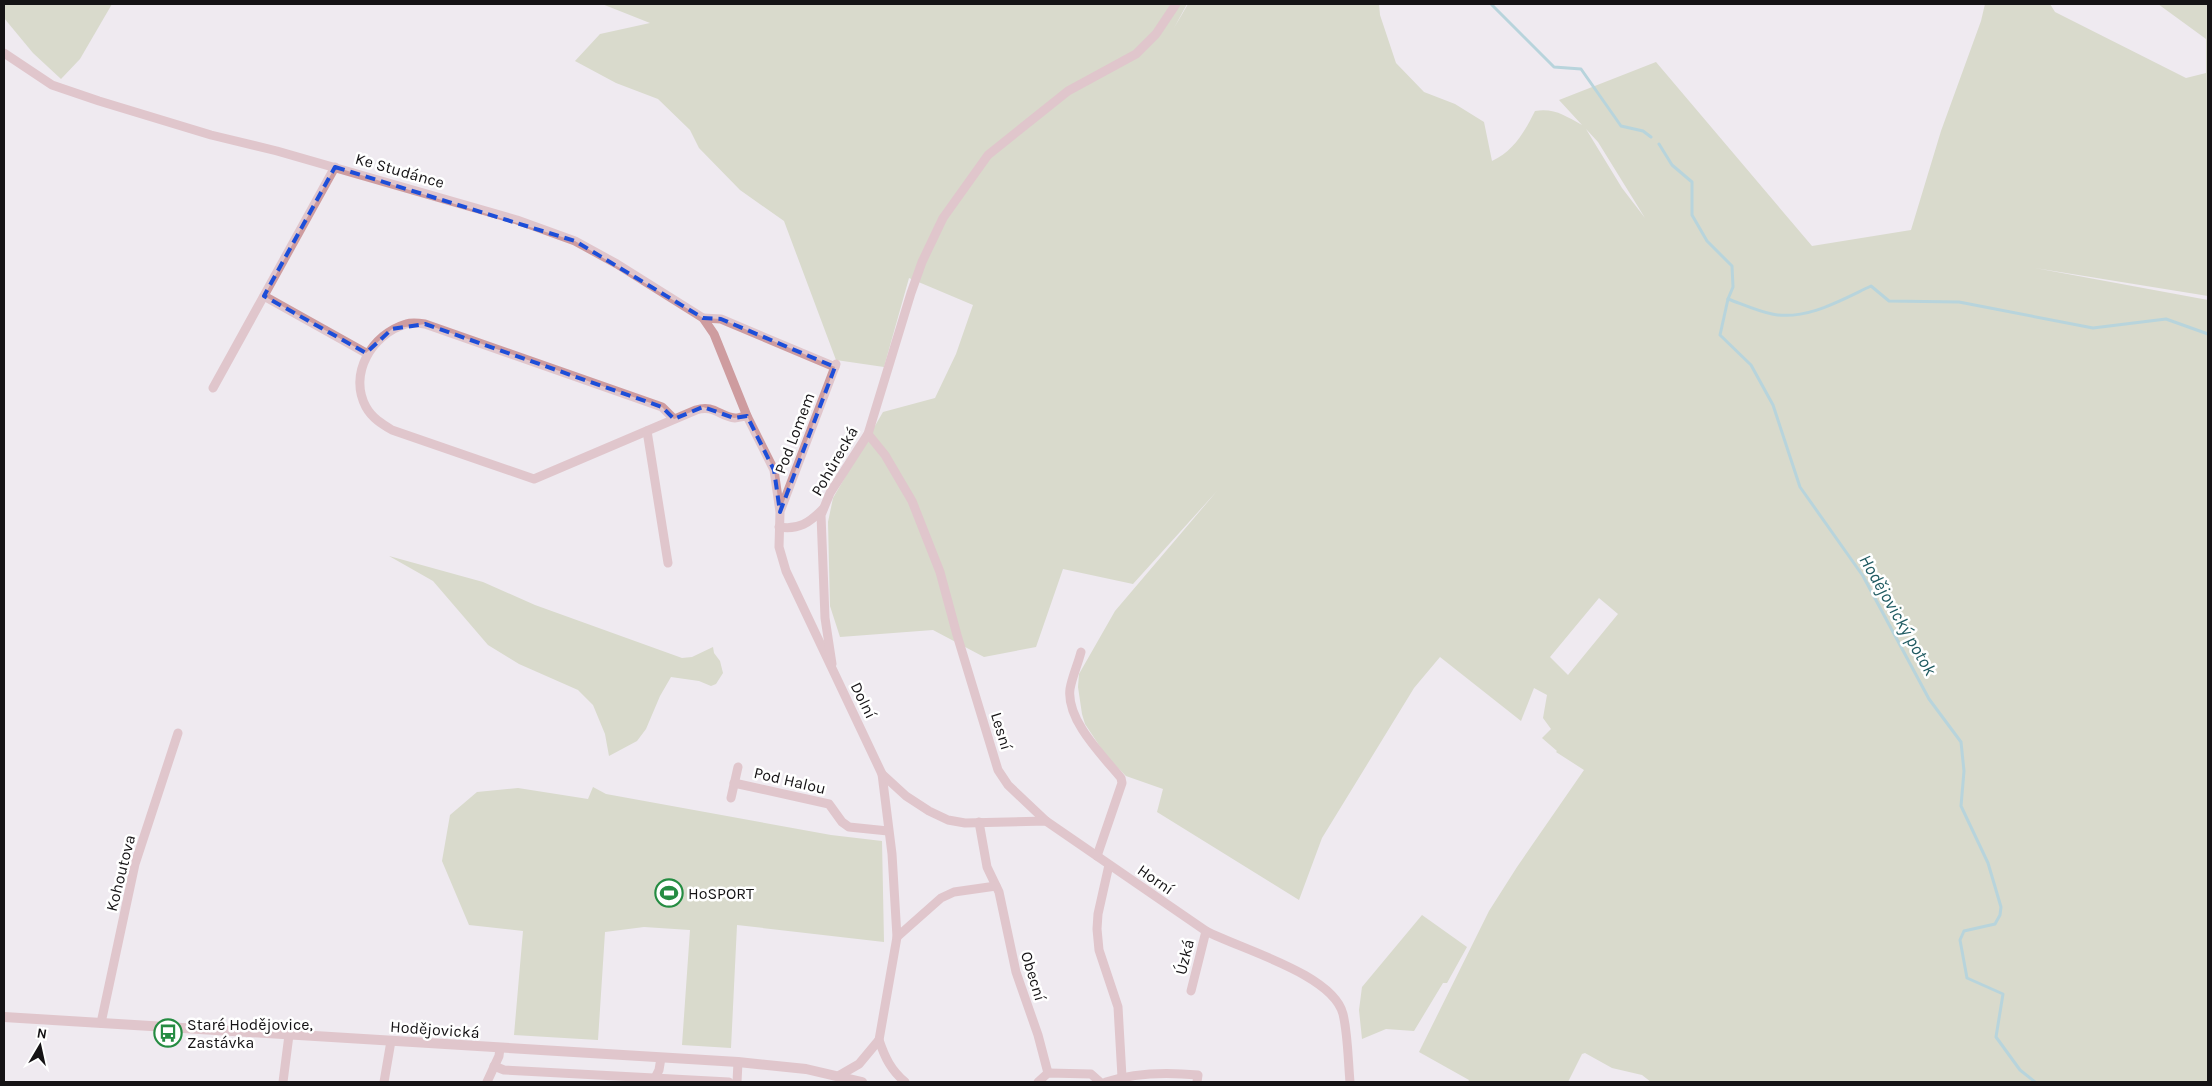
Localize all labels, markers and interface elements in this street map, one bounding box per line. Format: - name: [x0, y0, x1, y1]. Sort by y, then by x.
- street label: Ke Studánce: [353, 149, 446, 192]
- street label: Pod Lomem: [770, 390, 819, 476]
- street label: Pohůrecká: [807, 423, 862, 499]
- water label: Hodějovický potok: [1854, 551, 1942, 680]
- street label: Dolní: [847, 679, 881, 722]
- street label: Lesní: [987, 710, 1016, 753]
- street label: Pod Halou: [752, 763, 828, 798]
- street label: Kohoutova: [102, 833, 139, 913]
- street label: Horní: [1134, 860, 1178, 899]
- sports icon: HoSPORT: [654, 878, 684, 908]
- place label: HoSPORT: [688, 884, 754, 903]
- street label: Úzká: [1171, 937, 1198, 977]
- street label: Obecní: [1017, 949, 1050, 1003]
- place label: Staré Hodějovice, Zastávka: [187, 1015, 313, 1052]
- street label: Hodějovická: [390, 1017, 480, 1042]
- bus stop icon: Staré Hodějovice, Zastávka: [153, 1018, 183, 1048]
- north arrow: [15, 1021, 65, 1071]
- text: N: [36, 1024, 48, 1043]

